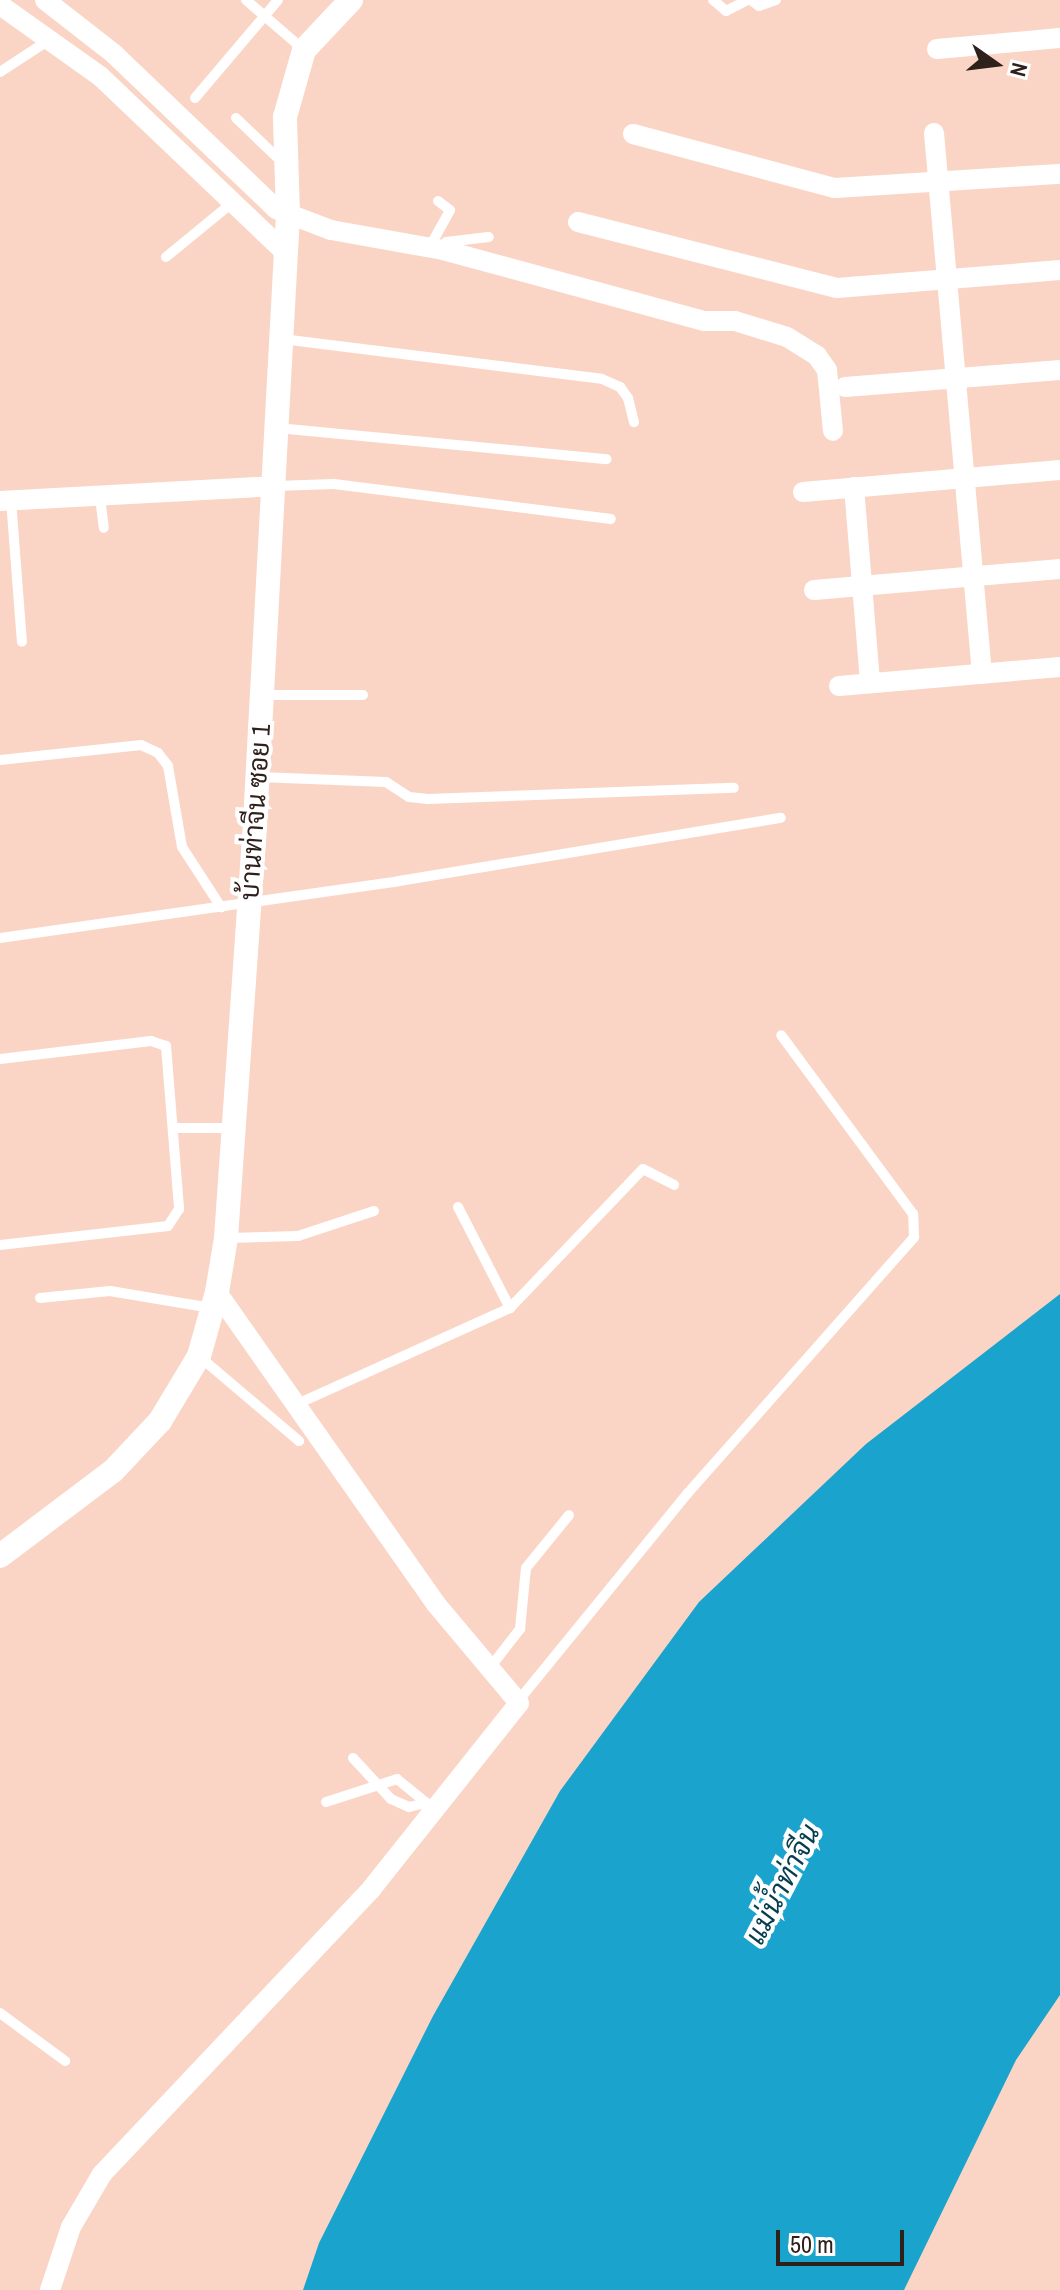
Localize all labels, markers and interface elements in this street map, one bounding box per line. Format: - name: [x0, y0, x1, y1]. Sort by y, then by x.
- north arrow: [956, 24, 1036, 104]
- text: N: [1003, 60, 1035, 80]
- street label: บ้านท่าจีน ซอย 1: [233, 723, 277, 901]
- water label: แม่น้ำท่าจีน: [737, 1818, 827, 1950]
- scale bar: [780, 2214, 908, 2264]
- text: 50 m: [790, 2228, 834, 2260]

